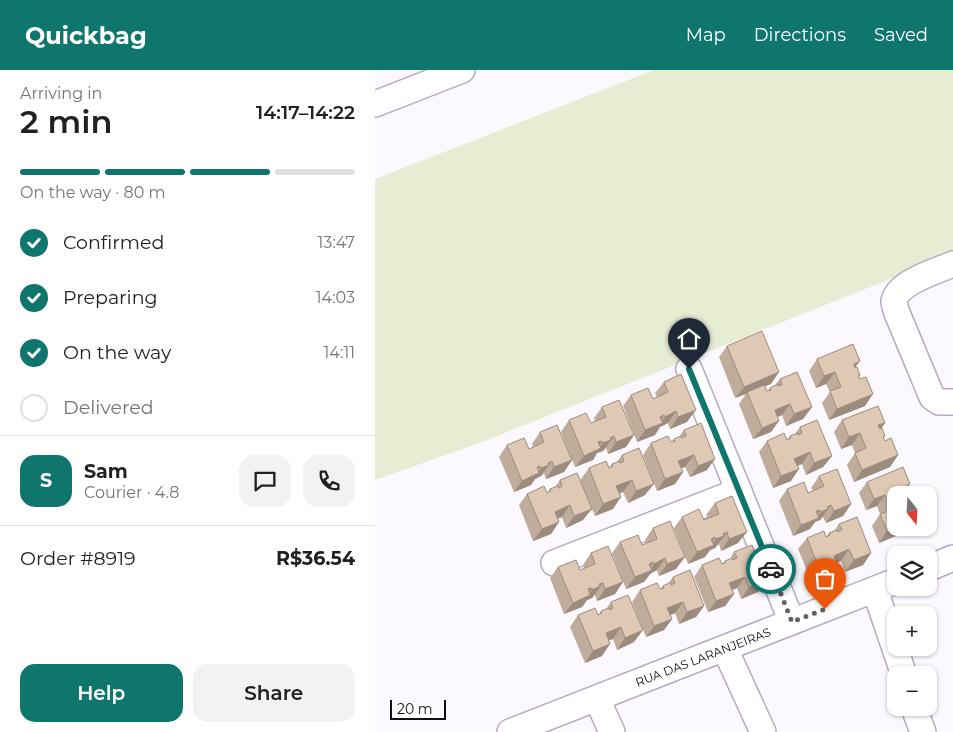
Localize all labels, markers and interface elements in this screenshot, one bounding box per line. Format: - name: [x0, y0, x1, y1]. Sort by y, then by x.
- text: Quickbag: [25, 21, 147, 50]
- text: Map: [686, 24, 726, 46]
- text: Directions: [754, 24, 846, 46]
- text: Saved: [874, 24, 928, 46]
- text: Arriving in: [20, 84, 102, 103]
- text: 14:17–14:22: [256, 101, 355, 124]
- text: 2 min: [20, 102, 112, 141]
- text: On the way · 80 m: [20, 183, 166, 202]
- icon: check: [20, 229, 48, 257]
- text: Confirmed: [63, 231, 164, 254]
- text: 13:47: [318, 233, 355, 252]
- icon: check: [20, 284, 48, 312]
- text: Preparing: [63, 286, 158, 309]
- text: 14:03: [316, 288, 355, 307]
- pin: [668, 318, 710, 369]
- icon: home: [675, 325, 703, 353]
- icon: check: [20, 339, 48, 367]
- text: On the way: [63, 341, 171, 364]
- text: 14:11: [324, 343, 355, 362]
- text: Delivered: [63, 396, 154, 419]
- button: chat: [239, 455, 291, 507]
- button: phone: [303, 455, 355, 507]
- text: Sam: [84, 460, 128, 483]
- text: S: [40, 469, 52, 492]
- text: Courier · 4.8: [84, 483, 180, 502]
- north arrow: [887, 486, 937, 536]
- map controls: [887, 486, 937, 716]
- courier: [746, 544, 796, 594]
- button: layers: [887, 546, 937, 596]
- text: Order #8919: [20, 547, 136, 570]
- text: R$36.54: [276, 547, 355, 570]
- icon: car: [757, 555, 785, 583]
- pin: [804, 558, 846, 609]
- icon: bag: [811, 565, 839, 593]
- button: +: [887, 606, 937, 656]
- street label: RUA DAS LARANJEIRAS: [633, 624, 773, 690]
- button: Help: [20, 664, 183, 722]
- button: Share: [193, 664, 355, 722]
- button: −: [887, 666, 937, 716]
- scale bar: [390, 697, 446, 720]
- text: 20 m: [397, 700, 433, 718]

